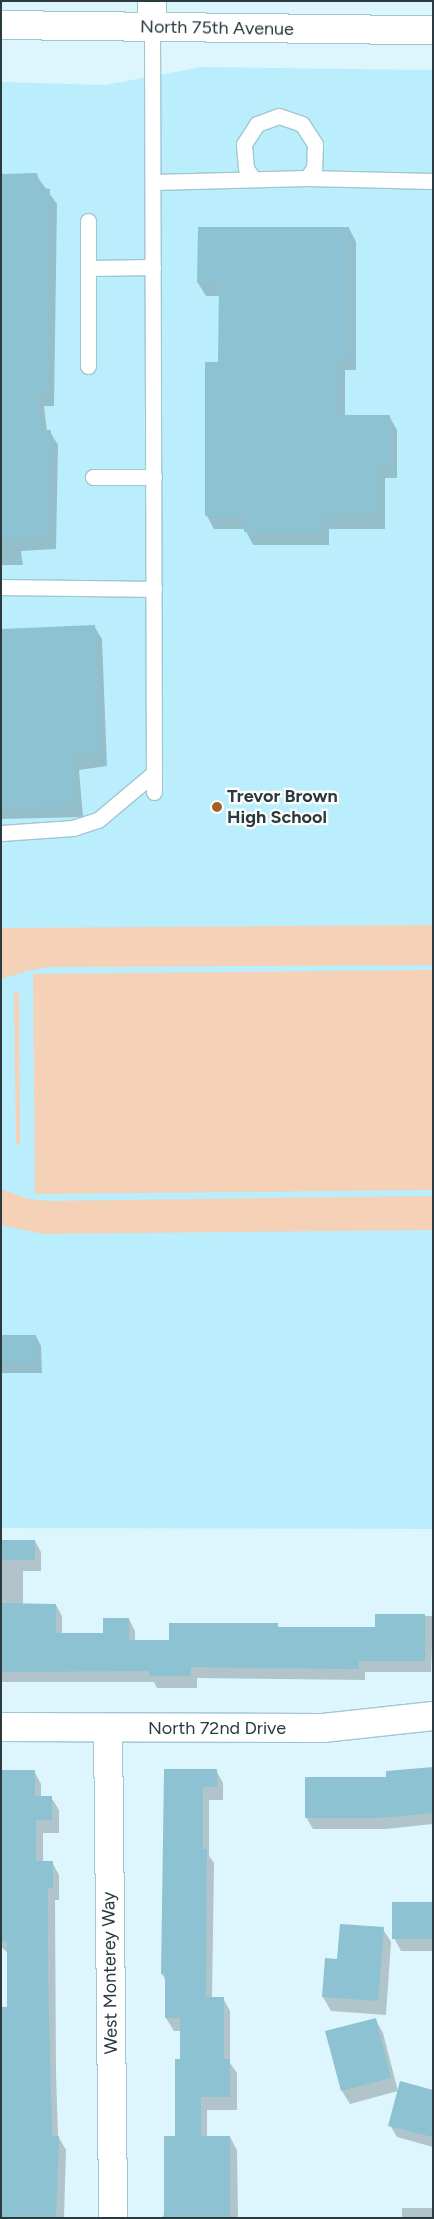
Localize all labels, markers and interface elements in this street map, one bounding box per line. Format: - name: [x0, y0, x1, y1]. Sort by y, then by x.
- street label: North 75th Avenue: [140, 16, 294, 40]
- place label: Trevor Brown High School: [227, 786, 338, 829]
- marker: Trevor Brown High School: [211, 801, 223, 813]
- street label: North 72nd Drive: [148, 1717, 286, 1739]
- street label: West Monterey Way: [98, 1891, 122, 2055]

